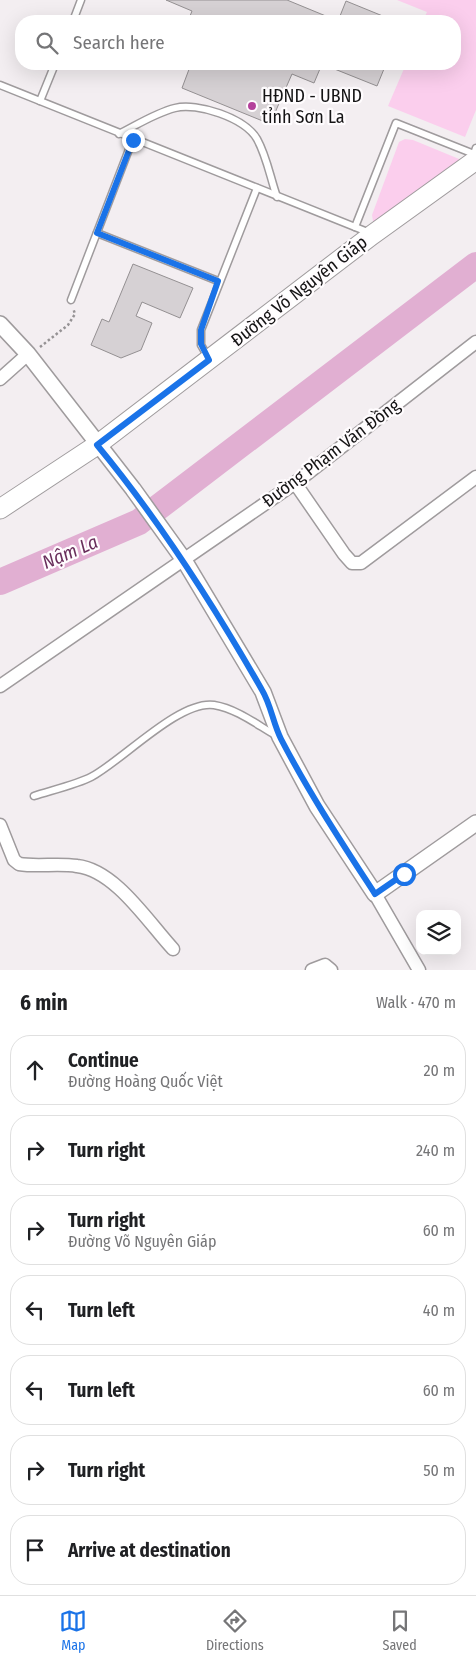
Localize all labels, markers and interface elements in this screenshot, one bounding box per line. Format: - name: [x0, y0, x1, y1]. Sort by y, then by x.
- search box: [15, 15, 461, 70]
- icon: search: [33, 29, 61, 57]
- text: Search here: [73, 31, 165, 54]
- place label: HĐND - UBND tỉnh Sơn La: [262, 85, 362, 128]
- marker: HĐND - UBND tỉnh Sơn La: [246, 100, 258, 112]
- route end: [122, 129, 145, 152]
- street label: Đường Võ Nguyên Giáp: [226, 231, 372, 351]
- street label: Đường Phạm Văn Đồng: [258, 394, 405, 512]
- water label: Nậm La: [39, 530, 101, 574]
- route start: [393, 863, 416, 886]
- map controls: [416, 910, 461, 955]
- button: layers: [416, 910, 461, 955]
- text: 6 min: [20, 990, 68, 1016]
- text: Walk · 470 m: [376, 993, 456, 1012]
- text: Continue: [68, 1049, 139, 1072]
- icon: ahead: [21, 1056, 49, 1084]
- text: 20 m: [424, 1061, 455, 1080]
- text: Đường Hoàng Quốc Việt: [68, 1072, 223, 1091]
- icon: right: [21, 1136, 49, 1164]
- text: Turn right: [68, 1139, 145, 1162]
- text: 240 m: [416, 1141, 455, 1160]
- text: Turn right: [68, 1209, 145, 1232]
- icon: right: [21, 1216, 49, 1244]
- text: 60 m: [423, 1221, 455, 1240]
- text: Đường Võ Nguyên Giáp: [68, 1232, 216, 1251]
- icon: left: [21, 1296, 49, 1324]
- text: Turn left: [68, 1299, 135, 1322]
- text: 40 m: [423, 1301, 455, 1320]
- icon: left: [21, 1376, 49, 1404]
- text: Turn left: [68, 1379, 135, 1402]
- text: 60 m: [423, 1381, 455, 1400]
- icon: right: [21, 1456, 49, 1484]
- text: Turn right: [68, 1459, 145, 1482]
- text: 50 m: [423, 1461, 455, 1480]
- icon: arrive: [21, 1536, 49, 1564]
- text: Arrive at destination: [68, 1539, 231, 1562]
- tab: Map: [59, 1607, 87, 1654]
- tab: Directions: [206, 1607, 264, 1654]
- tab: Saved: [382, 1607, 417, 1654]

